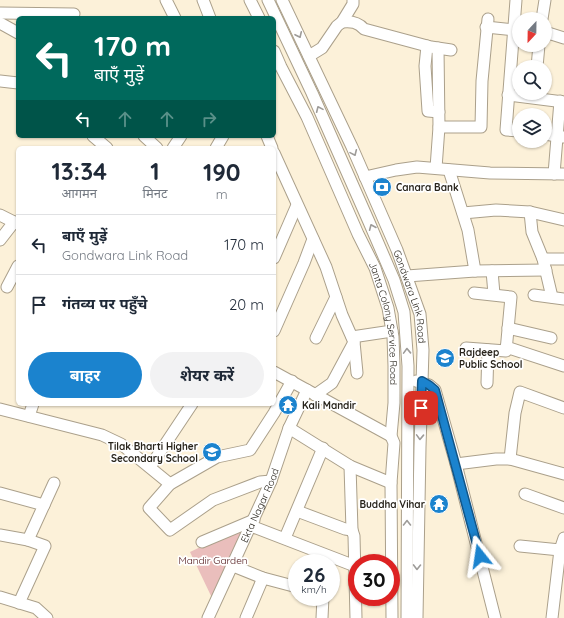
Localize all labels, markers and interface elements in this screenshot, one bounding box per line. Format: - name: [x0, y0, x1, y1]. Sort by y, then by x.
- north arrow: [512, 12, 552, 52]
- map controls: [512, 12, 552, 148]
- text: 170 m: [94, 28, 171, 63]
- one-way arrow: [294, 31, 302, 38]
- icon: left: [28, 32, 80, 84]
- button: search: [512, 60, 552, 100]
- text: बाएँ मुड़ें: [94, 63, 144, 86]
- one-way arrow: [316, 105, 324, 113]
- icon: left: [72, 108, 94, 130]
- icon: ahead: [114, 108, 136, 130]
- icon: ahead: [156, 108, 178, 130]
- icon: right: [198, 108, 220, 130]
- button: layers: [512, 108, 552, 148]
- one-way arrow: [349, 148, 357, 156]
- text: 13:34: [51, 156, 107, 186]
- text: 1: [150, 156, 160, 186]
- text: 190: [203, 157, 241, 187]
- bank icon: Canara Bank: [371, 176, 393, 198]
- place label: Canara Bank: [396, 181, 459, 194]
- text: आगमन: [61, 185, 97, 201]
- text: मिनट: [143, 185, 167, 201]
- text: m: [216, 186, 228, 202]
- one-way arrow: [369, 224, 377, 232]
- text: बाएँ मुड़ें: [62, 226, 107, 245]
- icon: left: [28, 234, 50, 256]
- text: 170 m: [224, 235, 264, 254]
- text: Gondwara Link Road: [62, 247, 188, 263]
- street label: Gondwara Link Road: [391, 248, 429, 344]
- street label: Janta Colony Service Road: [366, 259, 401, 385]
- icon: arrive: [28, 294, 50, 316]
- text: गंतव्य पर पहुँचे: [62, 294, 148, 313]
- text: 20 m: [229, 295, 264, 314]
- place label: Rajdeep Public School: [459, 346, 522, 371]
- school or university icon: Rajdeep Public School: [434, 347, 456, 369]
- one-way arrow: [403, 348, 412, 354]
- button: बाहर: [28, 352, 142, 398]
- button: शेयर करें: [150, 352, 264, 398]
- pin: [404, 391, 438, 425]
- temple icon: Kali Mandir: [277, 394, 299, 416]
- icon: arrive: [410, 397, 432, 419]
- place label: Kali Mandir: [302, 399, 357, 412]
- one-way arrow: [416, 434, 424, 440]
- place label: Tilak Bharti Higher Secondary School: [108, 440, 199, 465]
- school or university icon: Tilak Bharti Higher Secondary School: [201, 441, 223, 463]
- street label: Ekta Nagar Road: [237, 466, 281, 545]
- temple icon: Buddha Vihar: [428, 493, 450, 515]
- place label: Buddha Vihar: [359, 498, 426, 511]
- one-way arrow: [403, 520, 411, 526]
- position arrow: [459, 535, 501, 577]
- park label: Mandir Garden: [178, 554, 248, 567]
- speed limit sign: 30: [348, 554, 400, 606]
- text: 26: [303, 562, 325, 587]
- one-way arrow: [413, 564, 422, 570]
- text: km/h: [301, 583, 327, 596]

